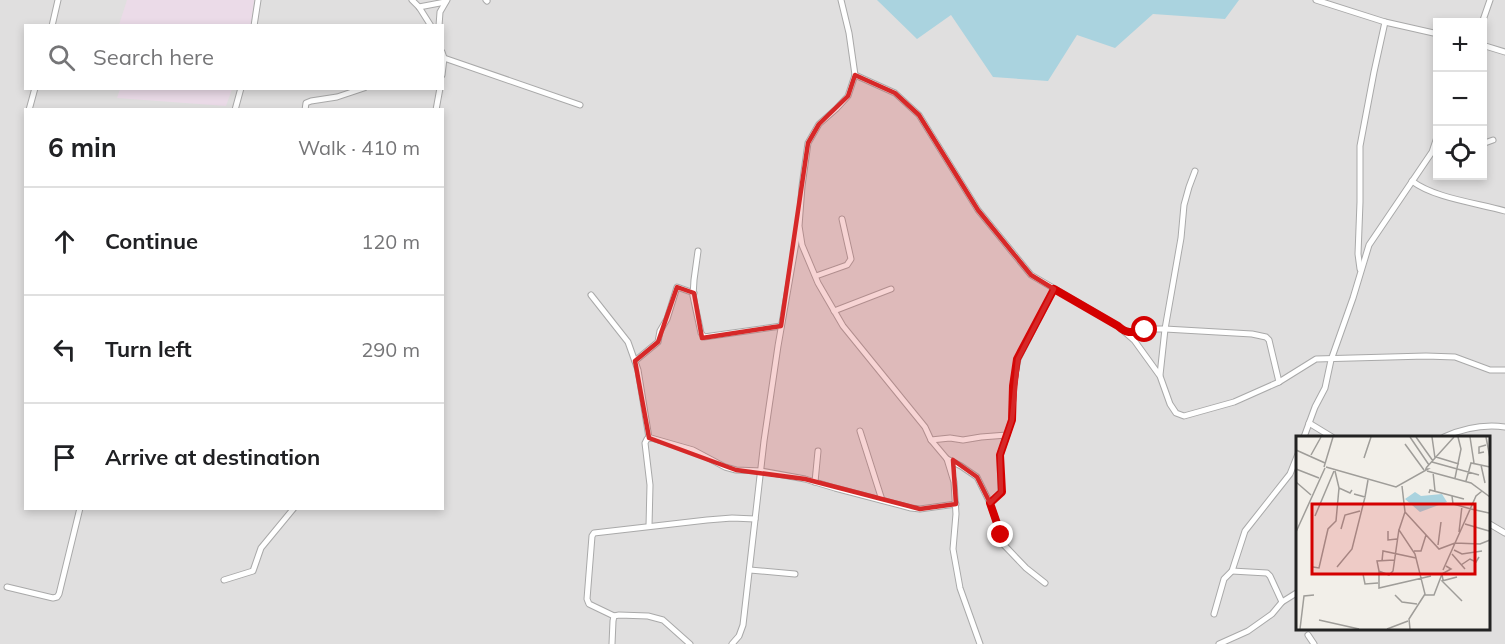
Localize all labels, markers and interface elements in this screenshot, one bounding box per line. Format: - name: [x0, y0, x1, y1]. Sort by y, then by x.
- map controls: [1433, 18, 1487, 180]
- button: +: [1433, 18, 1487, 72]
- search box: [24, 24, 444, 90]
- icon: search: [45, 41, 78, 74]
- text: Search here: [93, 43, 214, 71]
- button: −: [1433, 72, 1487, 126]
- button: locate: [1433, 126, 1487, 180]
- text: 6 min: [48, 131, 117, 164]
- text: Walk · 410 m: [298, 135, 420, 160]
- icon: ahead: [48, 225, 81, 258]
- text: Continue: [105, 227, 198, 255]
- text: 120 m: [361, 229, 420, 254]
- route start: [1131, 316, 1157, 342]
- icon: left: [48, 333, 81, 366]
- text: Turn left: [105, 335, 192, 363]
- text: 290 m: [361, 337, 420, 362]
- inset map: [1296, 436, 1490, 629]
- icon: arrive: [48, 441, 81, 474]
- text: Arrive at destination: [105, 443, 320, 471]
- route end: [987, 521, 1013, 547]

